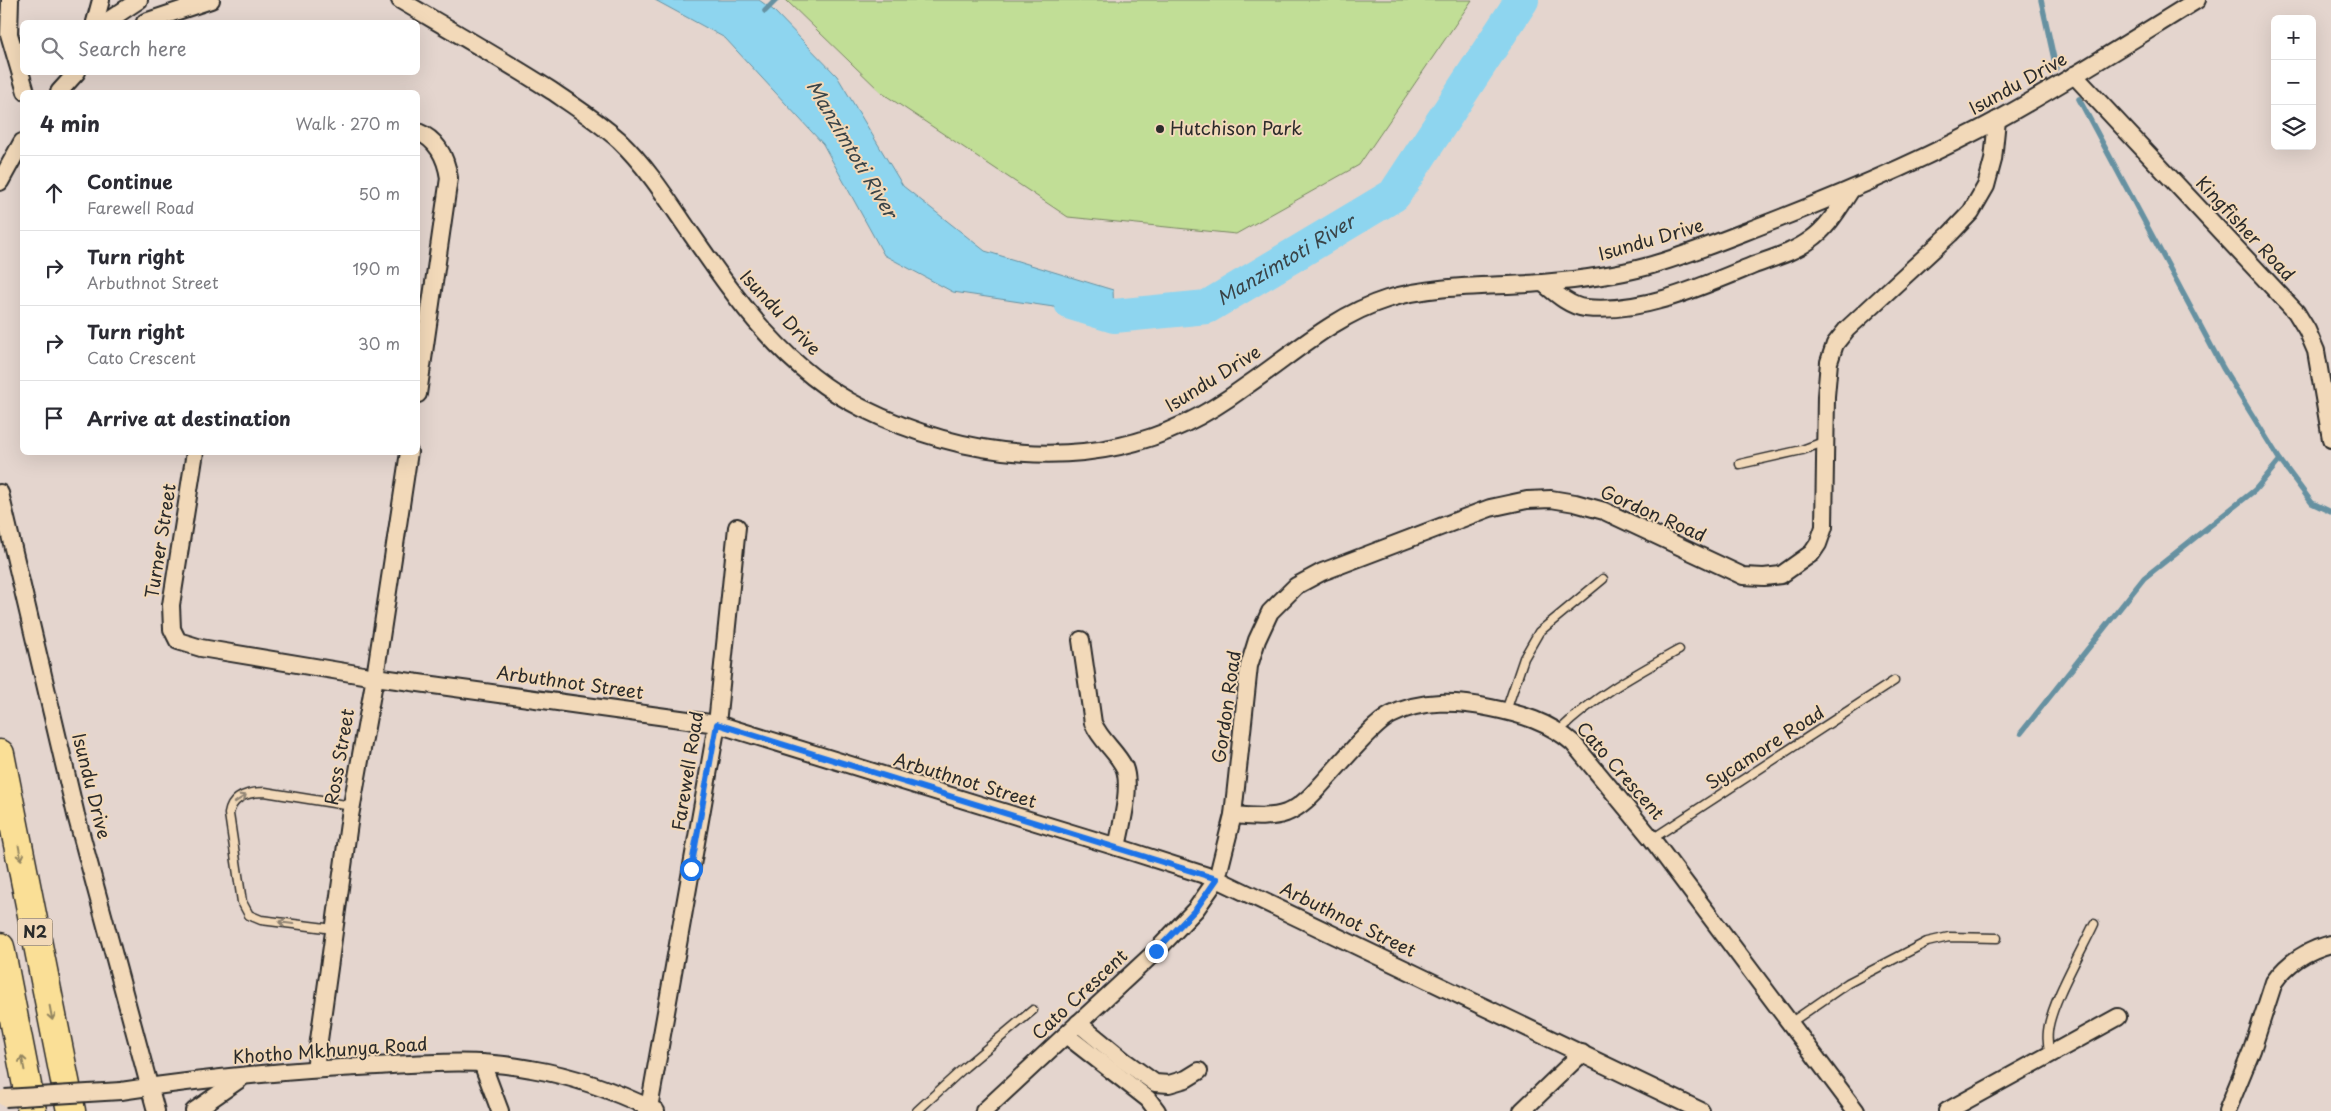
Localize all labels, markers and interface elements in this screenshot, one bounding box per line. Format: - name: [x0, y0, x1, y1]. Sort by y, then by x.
- map controls: [2271, 15, 2316, 150]
- button: +: [2271, 15, 2316, 60]
- search box: [20, 20, 420, 75]
- icon: search: [38, 34, 66, 62]
- text: Search here: [78, 34, 187, 62]
- street label: Isundu Drive: [1963, 45, 2071, 121]
- button: −: [2271, 60, 2316, 105]
- water label: Manzimtoti River: [801, 74, 906, 225]
- button: layers: [2271, 105, 2316, 150]
- text: 4 min: [40, 107, 100, 139]
- text: Walk · 270 m: [296, 111, 400, 135]
- place label: Hutchison Park: [1170, 114, 1302, 141]
- marker: Hutchison Park: [1154, 123, 1166, 135]
- text: Continue: [87, 167, 173, 195]
- street label: Kingfisher Road: [2190, 170, 2302, 286]
- icon: ahead: [40, 179, 68, 207]
- text: 50 m: [359, 181, 400, 205]
- text: Farewell Road: [87, 195, 194, 219]
- water label: Manzimtoti River: [1211, 206, 1362, 311]
- street label: Isundu Drive: [1595, 211, 1706, 266]
- text: Turn right: [87, 242, 185, 270]
- icon: right: [40, 254, 68, 282]
- text: 190 m: [352, 256, 400, 280]
- street label: Isundu Drive: [734, 263, 828, 361]
- text: Arbuthnot Street: [87, 270, 219, 294]
- text: Turn right: [87, 317, 185, 345]
- icon: right: [40, 329, 68, 357]
- text: 30 m: [358, 331, 400, 355]
- street label: Isundu Drive: [1159, 338, 1265, 418]
- text: Cato Crescent: [87, 345, 196, 369]
- icon: arrive: [40, 404, 68, 432]
- text: Arrive at destination: [87, 404, 291, 432]
- street label: Gordon Road: [1596, 477, 1711, 548]
- street label: Turner Street: [137, 481, 182, 600]
- street label: Gordon Road: [1204, 649, 1247, 765]
- street label: Arbuthnot Street: [495, 658, 645, 705]
- street label: Sycamore Road: [1700, 698, 1829, 795]
- street label: Ross Street: [317, 706, 360, 807]
- street label: Farewell Road: [664, 709, 709, 833]
- street label: Cato Crescent: [1571, 715, 1672, 825]
- street label: Isundu Drive: [66, 730, 119, 841]
- street label: Arbuthnot Street: [891, 745, 1040, 814]
- one-way arrow: [232, 794, 246, 804]
- one-way arrow: [15, 845, 25, 861]
- route start: [680, 858, 703, 881]
- street label: Arbuthnot Street: [1276, 874, 1421, 963]
- one-way arrow: [278, 918, 294, 928]
- road number: N2: [18, 919, 52, 946]
- route end: [1145, 940, 1168, 963]
- street label: Cato Crescent: [1025, 942, 1133, 1046]
- one-way arrow: [47, 1004, 56, 1020]
- street label: Khotho Mkhunya Road: [231, 1029, 428, 1070]
- one-way arrow: [18, 1056, 27, 1072]

